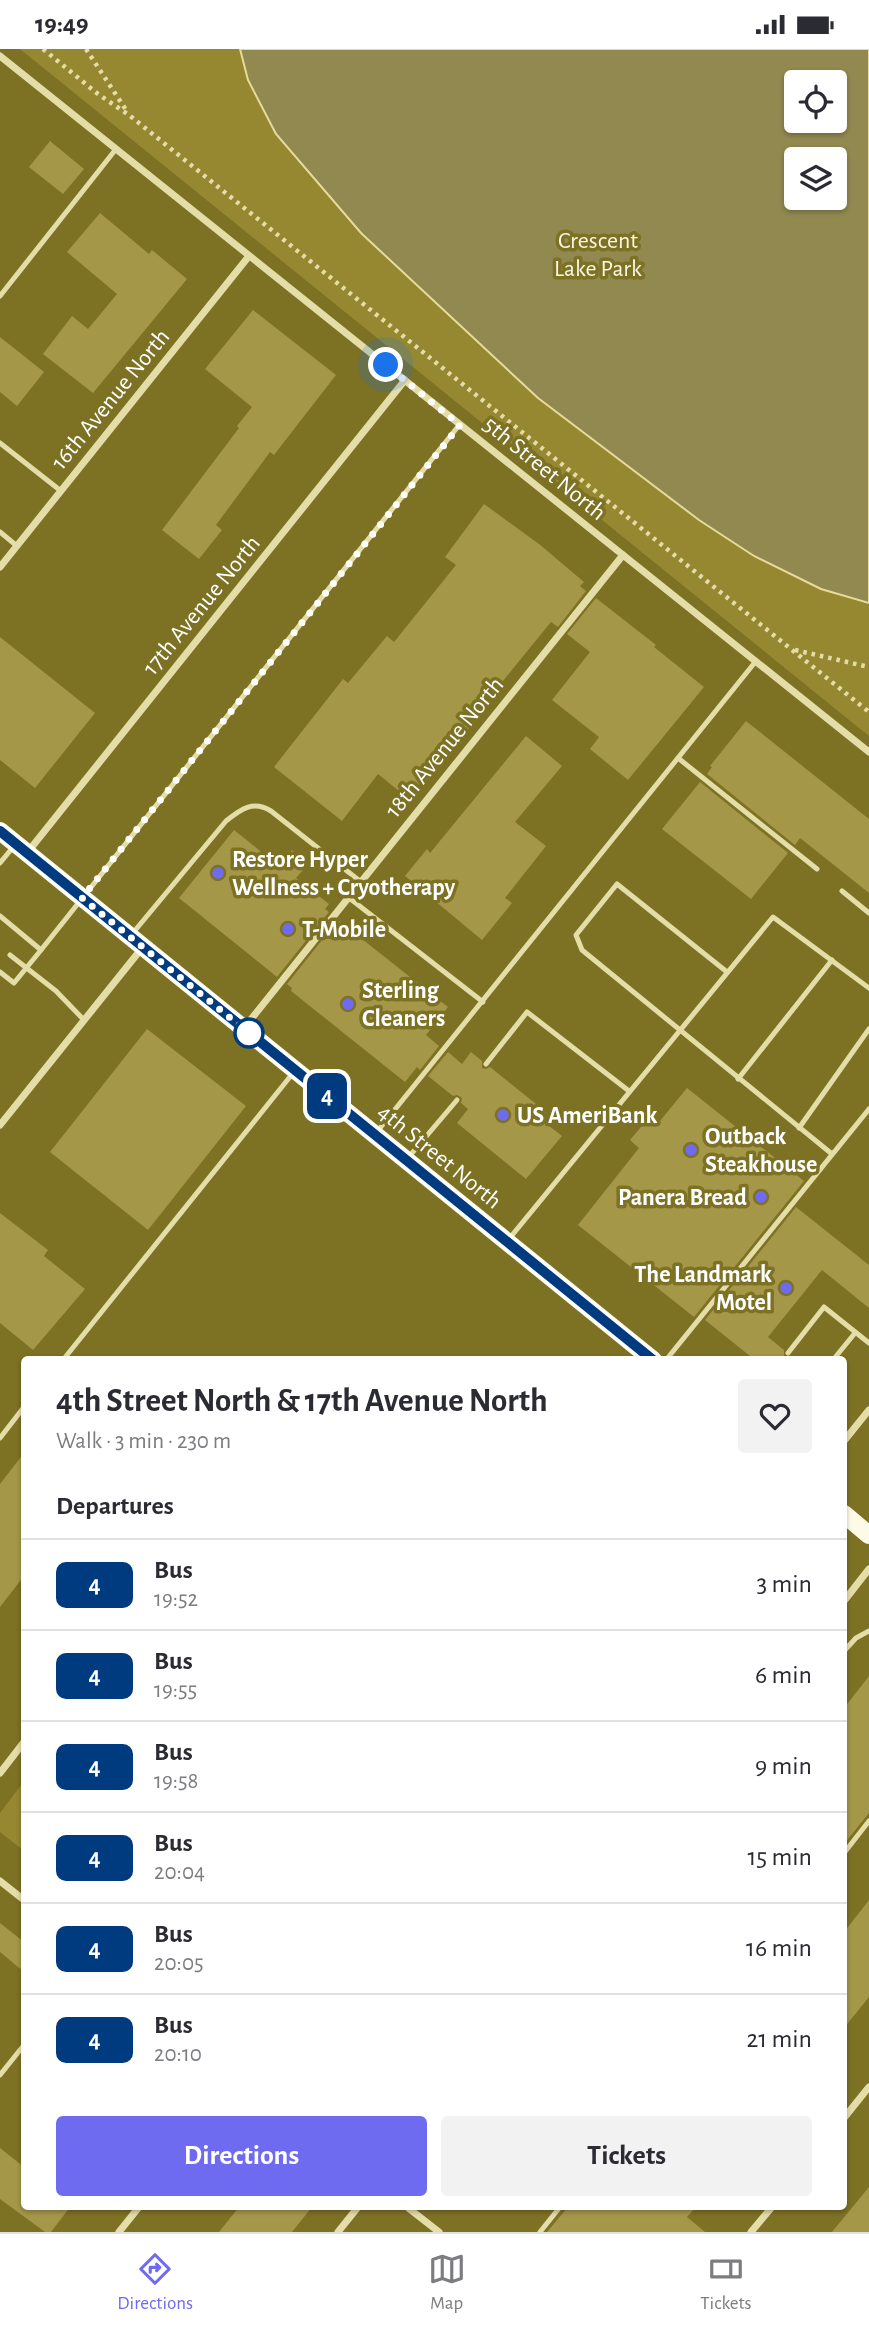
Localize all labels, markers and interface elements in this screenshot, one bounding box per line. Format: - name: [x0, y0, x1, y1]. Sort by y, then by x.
- text: 19:49: [35, 11, 89, 37]
- map controls: [784, 70, 847, 210]
- button: locate: [784, 70, 847, 133]
- button: layers: [784, 147, 847, 210]
- park label: Crescent Lake Park: [554, 229, 642, 281]
- street label: 16th Avenue North: [47, 325, 175, 474]
- your location: [368, 347, 403, 382]
- street label: 5th Street North: [479, 412, 610, 525]
- street label: 17th Avenue North: [138, 531, 265, 680]
- street label: 18th Avenue North: [381, 673, 509, 822]
- place label: Restore Hyper Wellness + Cryotherapy: [232, 848, 455, 900]
- marker: Restore Hyper Wellness + Cryotherapy: [210, 865, 226, 881]
- place label: T-Mobile: [302, 918, 386, 942]
- marker: T-Mobile: [280, 921, 296, 937]
- place label: Sterling Cleaners: [362, 979, 445, 1031]
- marker: Sterling Cleaners: [340, 996, 356, 1012]
- unlabelled marker: [234, 1018, 264, 1048]
- line badge: 4: [304, 1073, 350, 1119]
- text: 4: [321, 1084, 333, 1108]
- street label: 4th Street North: [373, 1100, 506, 1214]
- place label: US AmeriBank: [517, 1104, 657, 1128]
- marker: US AmeriBank: [495, 1107, 511, 1123]
- place label: Outback Steakhouse: [705, 1125, 817, 1177]
- marker: Outback Steakhouse: [683, 1142, 699, 1158]
- place label: Panera Bread: [618, 1186, 747, 1210]
- marker: Panera Bread: [753, 1189, 769, 1205]
- place label: The Landmark Motel: [634, 1263, 772, 1315]
- marker: The Landmark Motel: [778, 1280, 794, 1296]
- button: heart: [738, 1379, 812, 1453]
- text: 4th Street North & 17th Avenue North: [56, 1385, 548, 1418]
- text: Walk · 3 min · 230 m: [56, 1430, 231, 1453]
- text: Departures: [56, 1493, 174, 1519]
- text: Bus: [154, 1557, 193, 1583]
- text: 3 min: [756, 1571, 812, 1597]
- text: 4: [88, 1573, 101, 1597]
- text: 19:52: [154, 1588, 198, 1611]
- text: Bus: [154, 1648, 193, 1674]
- text: 6 min: [755, 1662, 812, 1688]
- text: 4: [88, 1664, 101, 1688]
- text: 19:55: [154, 1679, 197, 1702]
- text: Bus: [154, 1739, 193, 1765]
- text: 9 min: [755, 1753, 812, 1779]
- text: 4: [88, 1755, 101, 1779]
- text: 19:58: [154, 1770, 199, 1793]
- text: Bus: [154, 1830, 193, 1856]
- text: 15 min: [747, 1844, 812, 1870]
- text: 4: [88, 1846, 101, 1870]
- text: 20:04: [154, 1861, 205, 1884]
- text: Bus: [154, 1921, 193, 1947]
- text: 16 min: [746, 1935, 812, 1961]
- text: 4: [88, 1937, 101, 1961]
- text: 20:05: [154, 1952, 204, 1975]
- text: Bus: [154, 2012, 193, 2038]
- text: 21 min: [746, 2026, 812, 2052]
- text: 4: [88, 2028, 101, 2052]
- text: 20:10: [154, 2043, 202, 2066]
- button: Directions: [56, 2116, 427, 2196]
- button: Tickets: [441, 2116, 812, 2196]
- tab: Directions: [117, 2250, 193, 2315]
- tab: Map: [428, 2250, 466, 2315]
- tab: Tickets: [700, 2250, 752, 2315]

